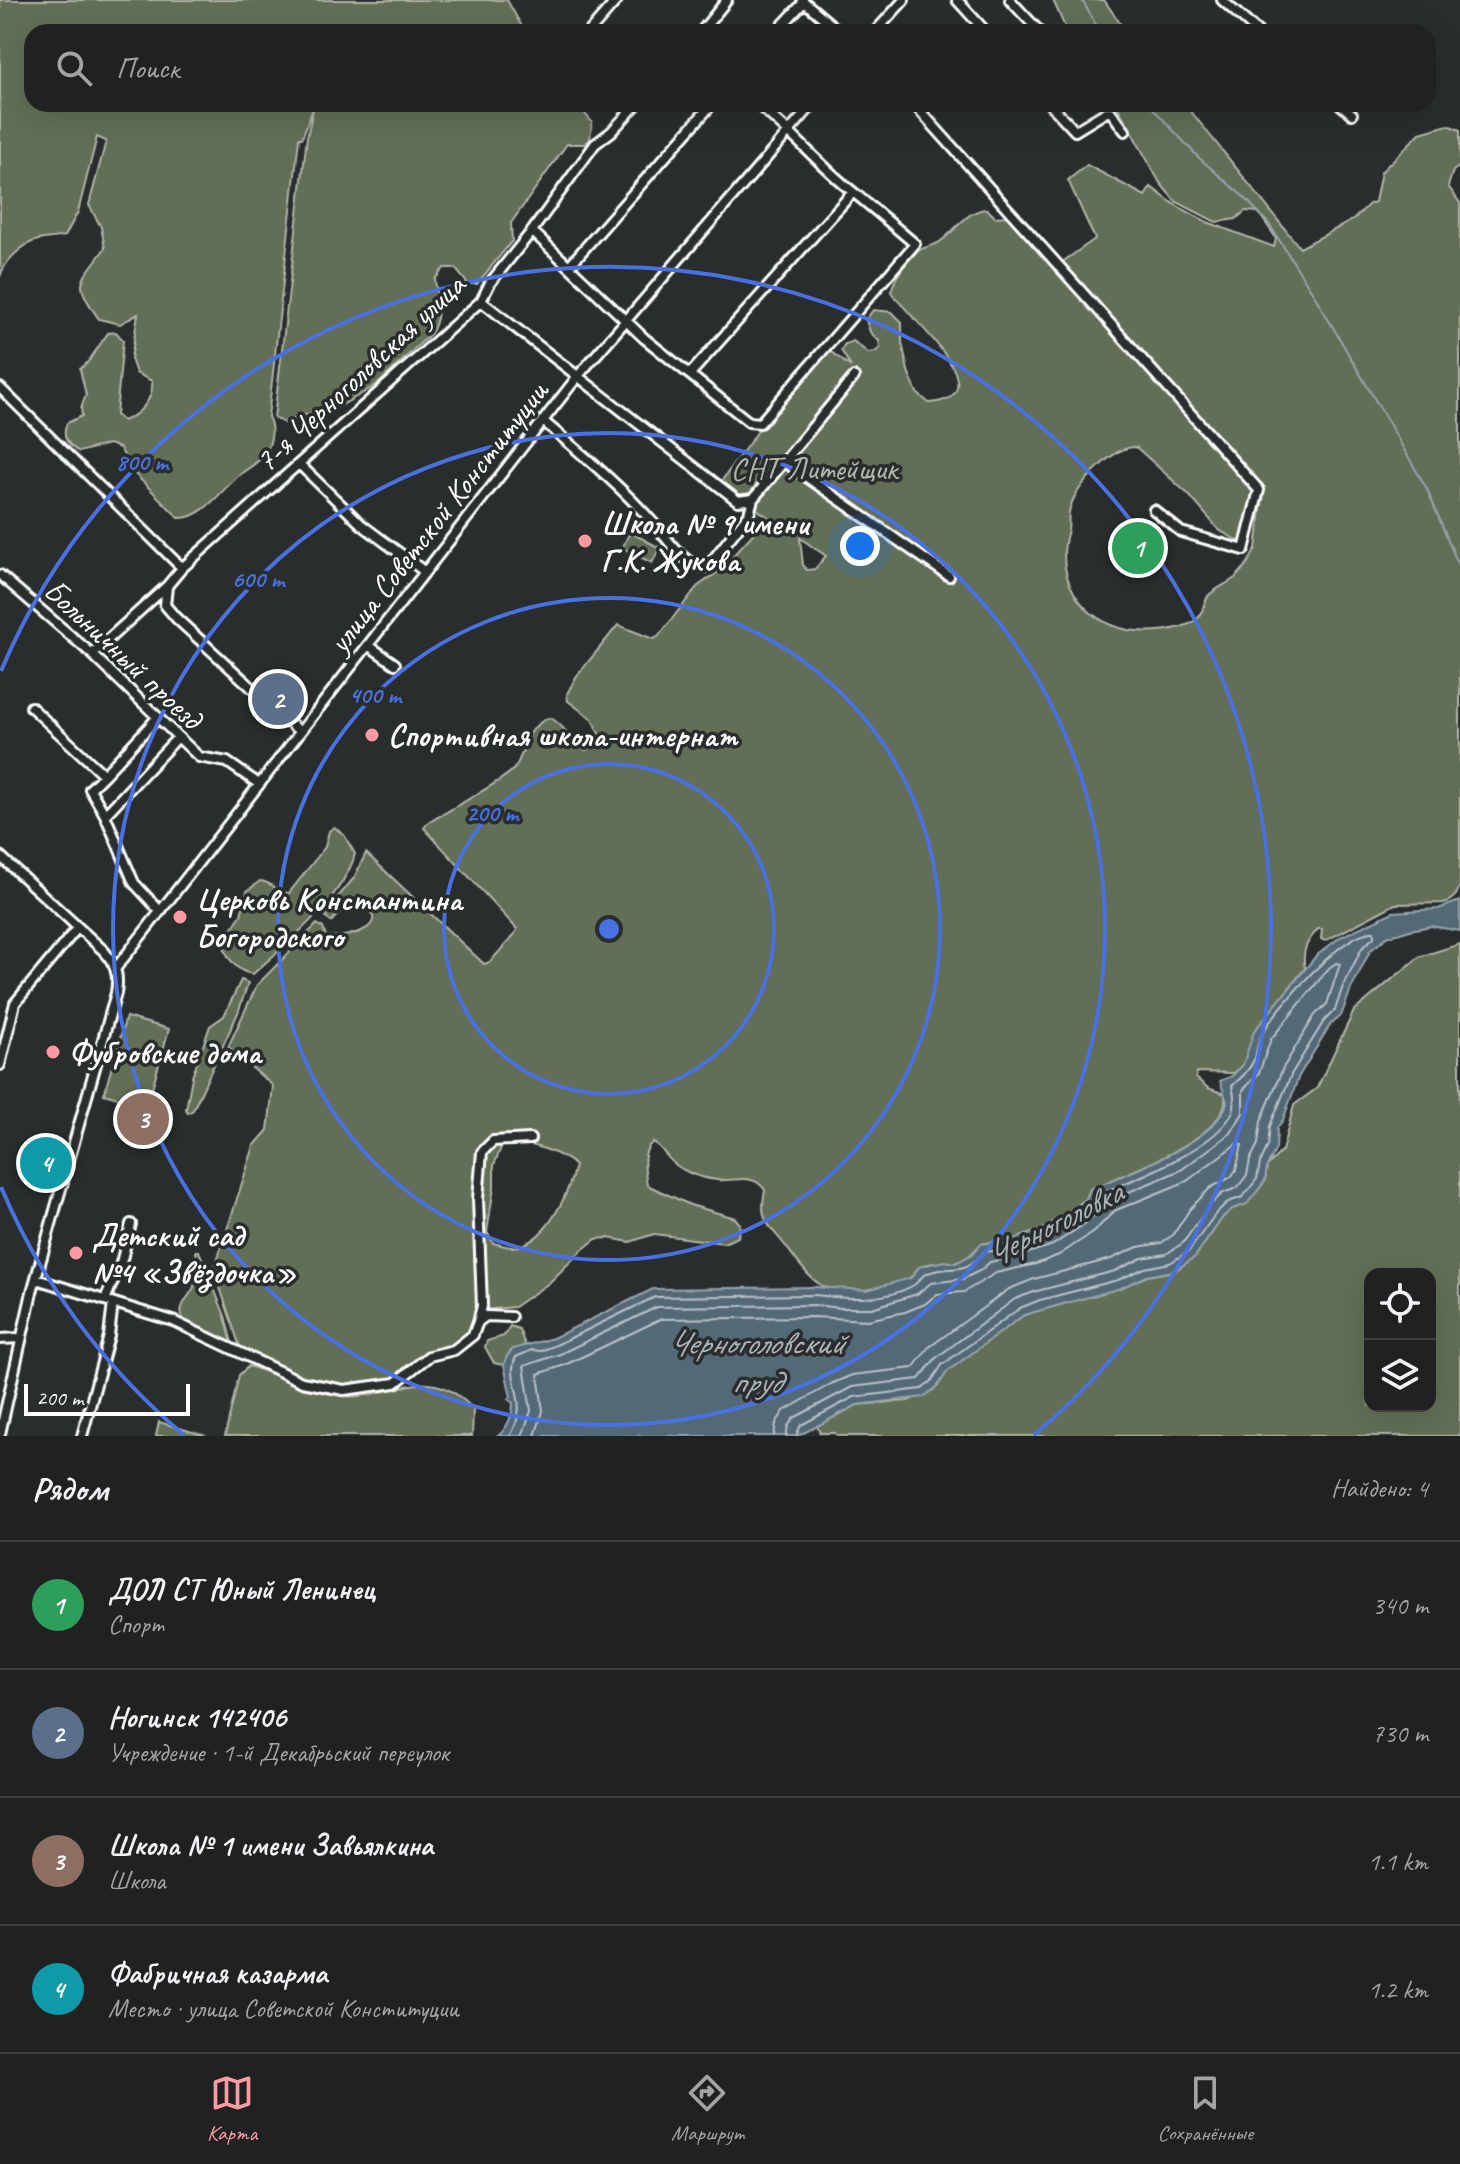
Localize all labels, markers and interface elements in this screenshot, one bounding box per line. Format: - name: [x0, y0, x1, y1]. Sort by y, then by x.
- search box: [24, 24, 1436, 112]
- icon: search: [52, 46, 96, 90]
- text: Поиск: [116, 49, 179, 87]
- street label: 7-я Черноголовская улица: [246, 264, 475, 481]
- street label: улица Советской Конституции: [318, 371, 558, 663]
- text: 800 m: [116, 447, 170, 477]
- park label: СНТ Литейщик: [731, 448, 900, 489]
- place label: Школа № 9 имени Г.К. Жукова: [601, 503, 811, 581]
- pin: 1: [1112, 518, 1164, 578]
- your location: [840, 526, 880, 566]
- marker: Школа № 9 имени Г.К. Жукова: [576, 532, 594, 550]
- text: 600 m: [232, 564, 287, 594]
- street label: Больничный проезд: [35, 570, 213, 740]
- pin: 2: [252, 669, 304, 729]
- text: 400 m: [349, 680, 403, 710]
- place label: Спортивная школа-интернат: [388, 715, 739, 756]
- marker: Спортивная школа-интернат: [363, 726, 381, 744]
- text: 200 m: [466, 798, 520, 828]
- place label: Церковь Константина Богородского: [196, 879, 465, 957]
- marker: Церковь Константина Богородского: [171, 908, 189, 926]
- centre of rings: [595, 915, 623, 943]
- place label: Фубровские дома: [69, 1032, 264, 1073]
- marker: Фубровские дома: [44, 1043, 62, 1061]
- pin: 3: [117, 1089, 169, 1149]
- pin: 4: [20, 1133, 72, 1193]
- water label: Черноголовка: [979, 1169, 1132, 1276]
- place label: Детский сад №4 «Звёздочка»: [92, 1215, 296, 1294]
- marker: Детский сад №4 «Звёздочка»: [67, 1244, 85, 1262]
- map controls: [1364, 1268, 1436, 1412]
- button: locate: [1364, 1268, 1436, 1340]
- water label: Черноголовский пруд: [668, 1321, 851, 1403]
- button: layers: [1364, 1340, 1436, 1412]
- scale bar: [24, 1380, 190, 1416]
- text: 200 m: [36, 1384, 83, 1412]
- text: Рядом: [32, 1467, 108, 1510]
- text: Найдено: 4: [1331, 1472, 1428, 1505]
- text: ДОЛ СТ Юный Ленинец: [108, 1570, 375, 1608]
- text: 1: [52, 1589, 64, 1622]
- text: 340 m: [1372, 1589, 1428, 1622]
- text: Спорт: [108, 1608, 164, 1641]
- text: Ногинск 142406: [108, 1698, 286, 1736]
- text: 2: [52, 1717, 64, 1750]
- text: 730 m: [1372, 1717, 1428, 1750]
- text: Учреждение · 1-й Декабрьский переулок: [108, 1736, 449, 1769]
- text: Школа № 1 имени Завьялкина: [108, 1826, 433, 1864]
- text: 3: [52, 1845, 64, 1878]
- text: 1.1 km: [1368, 1845, 1428, 1878]
- text: Школа: [108, 1864, 165, 1897]
- text: Фабричная казарма: [108, 1954, 327, 1992]
- text: 4: [52, 1973, 64, 2006]
- text: 1.2 km: [1368, 1973, 1428, 2006]
- text: Место · улица Советской Конституции: [108, 1992, 459, 2025]
- tab: Карта: [207, 2071, 257, 2147]
- tab: Маршрут: [671, 2071, 744, 2147]
- tab: Сохранённые: [1158, 2071, 1253, 2147]

